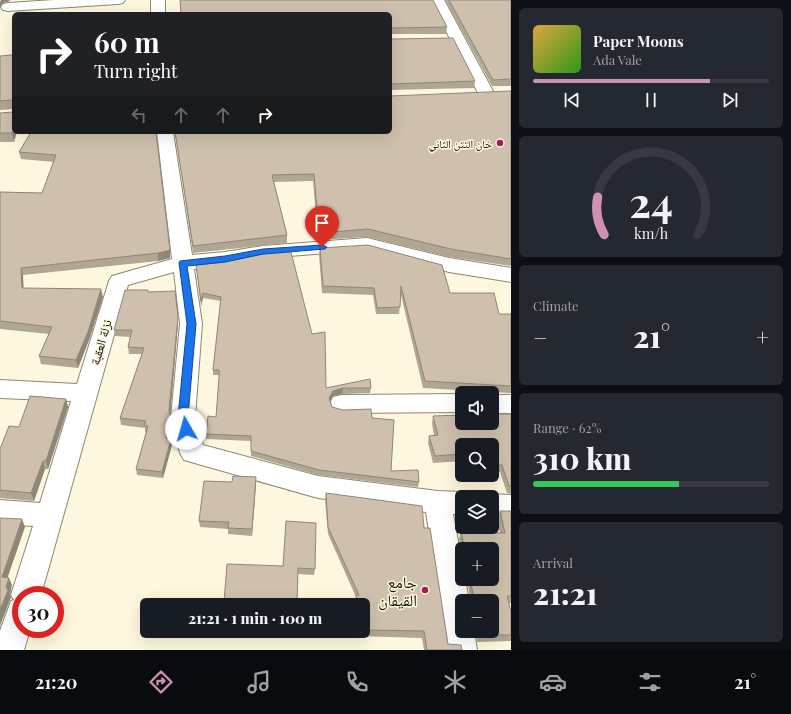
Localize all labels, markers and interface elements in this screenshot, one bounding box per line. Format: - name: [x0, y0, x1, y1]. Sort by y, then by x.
- text: 60 m: [94, 23, 160, 60]
- icon: right: [28, 28, 80, 80]
- text: Paper Moons: [593, 31, 684, 51]
- text: Ada Vale: [593, 51, 642, 68]
- text: Turn right: [94, 59, 177, 83]
- icon: previous: [561, 89, 583, 111]
- icon: pause: [640, 89, 662, 111]
- icon: next: [719, 89, 741, 111]
- icon: left: [128, 104, 150, 126]
- icon: ahead: [170, 104, 192, 126]
- icon: ahead: [212, 104, 234, 126]
- icon: right: [254, 104, 276, 126]
- place label: خان التتن الثاني: [429, 136, 492, 152]
- marker: خان التتن الثاني: [495, 138, 505, 148]
- text: 24: [629, 172, 673, 227]
- pin: [305, 206, 339, 247]
- icon: arrive: [311, 212, 333, 234]
- text: km/h: [634, 223, 669, 242]
- text: Climate: [533, 297, 579, 314]
- text: 21°: [633, 316, 670, 356]
- street label: نزلة العقبة: [85, 317, 116, 367]
- text: −: [533, 322, 547, 352]
- text: +: [756, 322, 769, 352]
- map controls: [455, 386, 499, 638]
- button: sound: [455, 386, 499, 430]
- position arrow: [165, 408, 207, 450]
- text: Range · 62%: [533, 419, 601, 436]
- button: search: [455, 438, 499, 482]
- text: 310 km: [533, 438, 631, 478]
- button: layers: [455, 490, 499, 534]
- button: +: [455, 542, 499, 586]
- text: Arrival: [533, 554, 573, 571]
- place label: جامع القيقان: [378, 571, 417, 611]
- text: 21:21: [533, 573, 598, 613]
- marker: جامع القيقان: [420, 585, 430, 595]
- speed limit sign: 30: [12, 586, 64, 638]
- button: −: [455, 594, 499, 638]
- text: 21:21 · 1 min · 100 m: [188, 608, 322, 628]
- icon: directions: [147, 668, 175, 696]
- icon: music: [245, 668, 273, 696]
- icon: phone: [343, 668, 371, 696]
- icon: climate: [441, 668, 469, 696]
- icon: car: [539, 668, 567, 696]
- icon: filters: [636, 668, 664, 696]
- text: 21:20: [35, 670, 77, 694]
- text: 21°: [734, 670, 756, 694]

